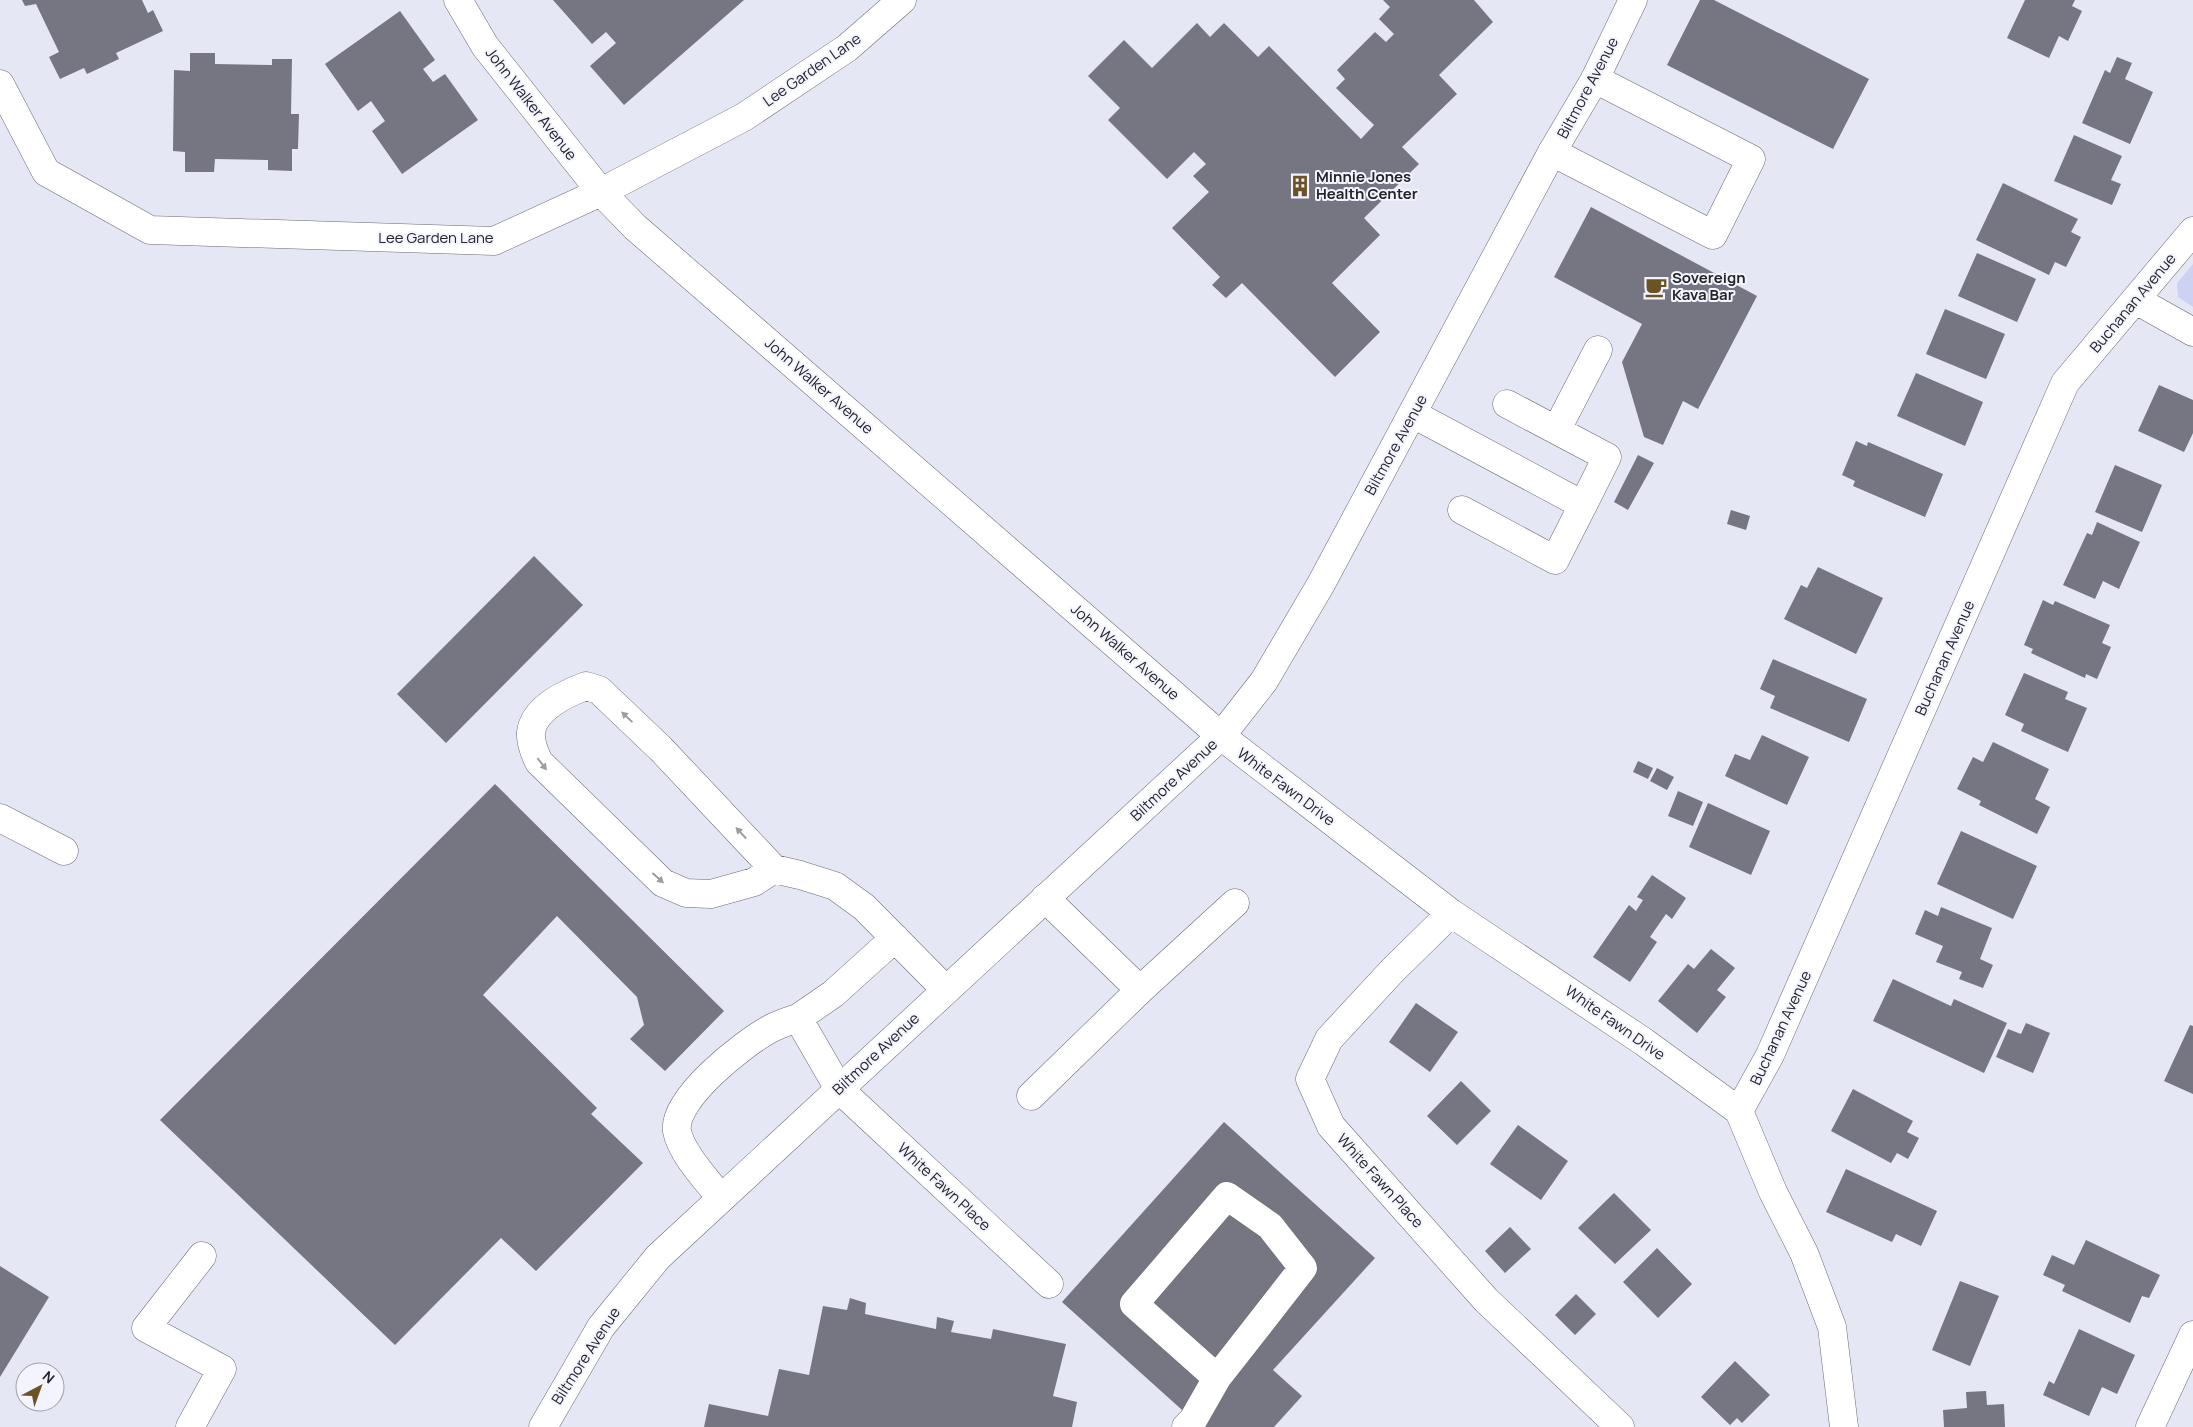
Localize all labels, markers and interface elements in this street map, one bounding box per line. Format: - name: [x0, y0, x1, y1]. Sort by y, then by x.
- street label: Lee Garden Lane: [758, 28, 865, 111]
- street label: Biltmore Avenue: [1552, 33, 1623, 142]
- street label: John Walker Avenue: [481, 43, 582, 165]
- place label: Minnie Jones Health Center: [1316, 166, 1418, 204]
- building icon: Minnie Jones Health Center: [1287, 173, 1313, 199]
- street label: Lee Garden Lane: [378, 227, 494, 248]
- street label: Buchanan Avenue: [2085, 248, 2181, 357]
- place label: Sovereign Kava Bar: [1672, 267, 1746, 305]
- cafe icon: Sovereign Kava Bar: [1643, 274, 1669, 300]
- street label: John Walker Avenue: [760, 333, 878, 439]
- street label: Biltmore Avenue: [1359, 390, 1432, 499]
- street label: Buchanan Avenue: [1910, 597, 1979, 719]
- street label: John Walker Avenue: [1066, 599, 1184, 705]
- one-way arrow: [622, 711, 634, 723]
- street label: Biltmore Avenue: [1125, 734, 1222, 826]
- street label: White Fawn Drive: [1233, 743, 1340, 831]
- one-way arrow: [537, 757, 548, 770]
- one-way arrow: [735, 828, 747, 840]
- one-way arrow: [652, 872, 664, 884]
- street label: Buchanan Avenue: [1745, 967, 1816, 1088]
- street label: White Fawn Drive: [1561, 980, 1670, 1065]
- street label: Biltmore Avenue: [827, 1008, 924, 1100]
- street label: White Fawn Place: [1332, 1129, 1429, 1233]
- street label: White Fawn Place: [893, 1138, 996, 1236]
- street label: Biltmore Avenue: [546, 1303, 625, 1408]
- north arrow: [15, 1362, 65, 1412]
- text: N: [39, 1366, 59, 1387]

